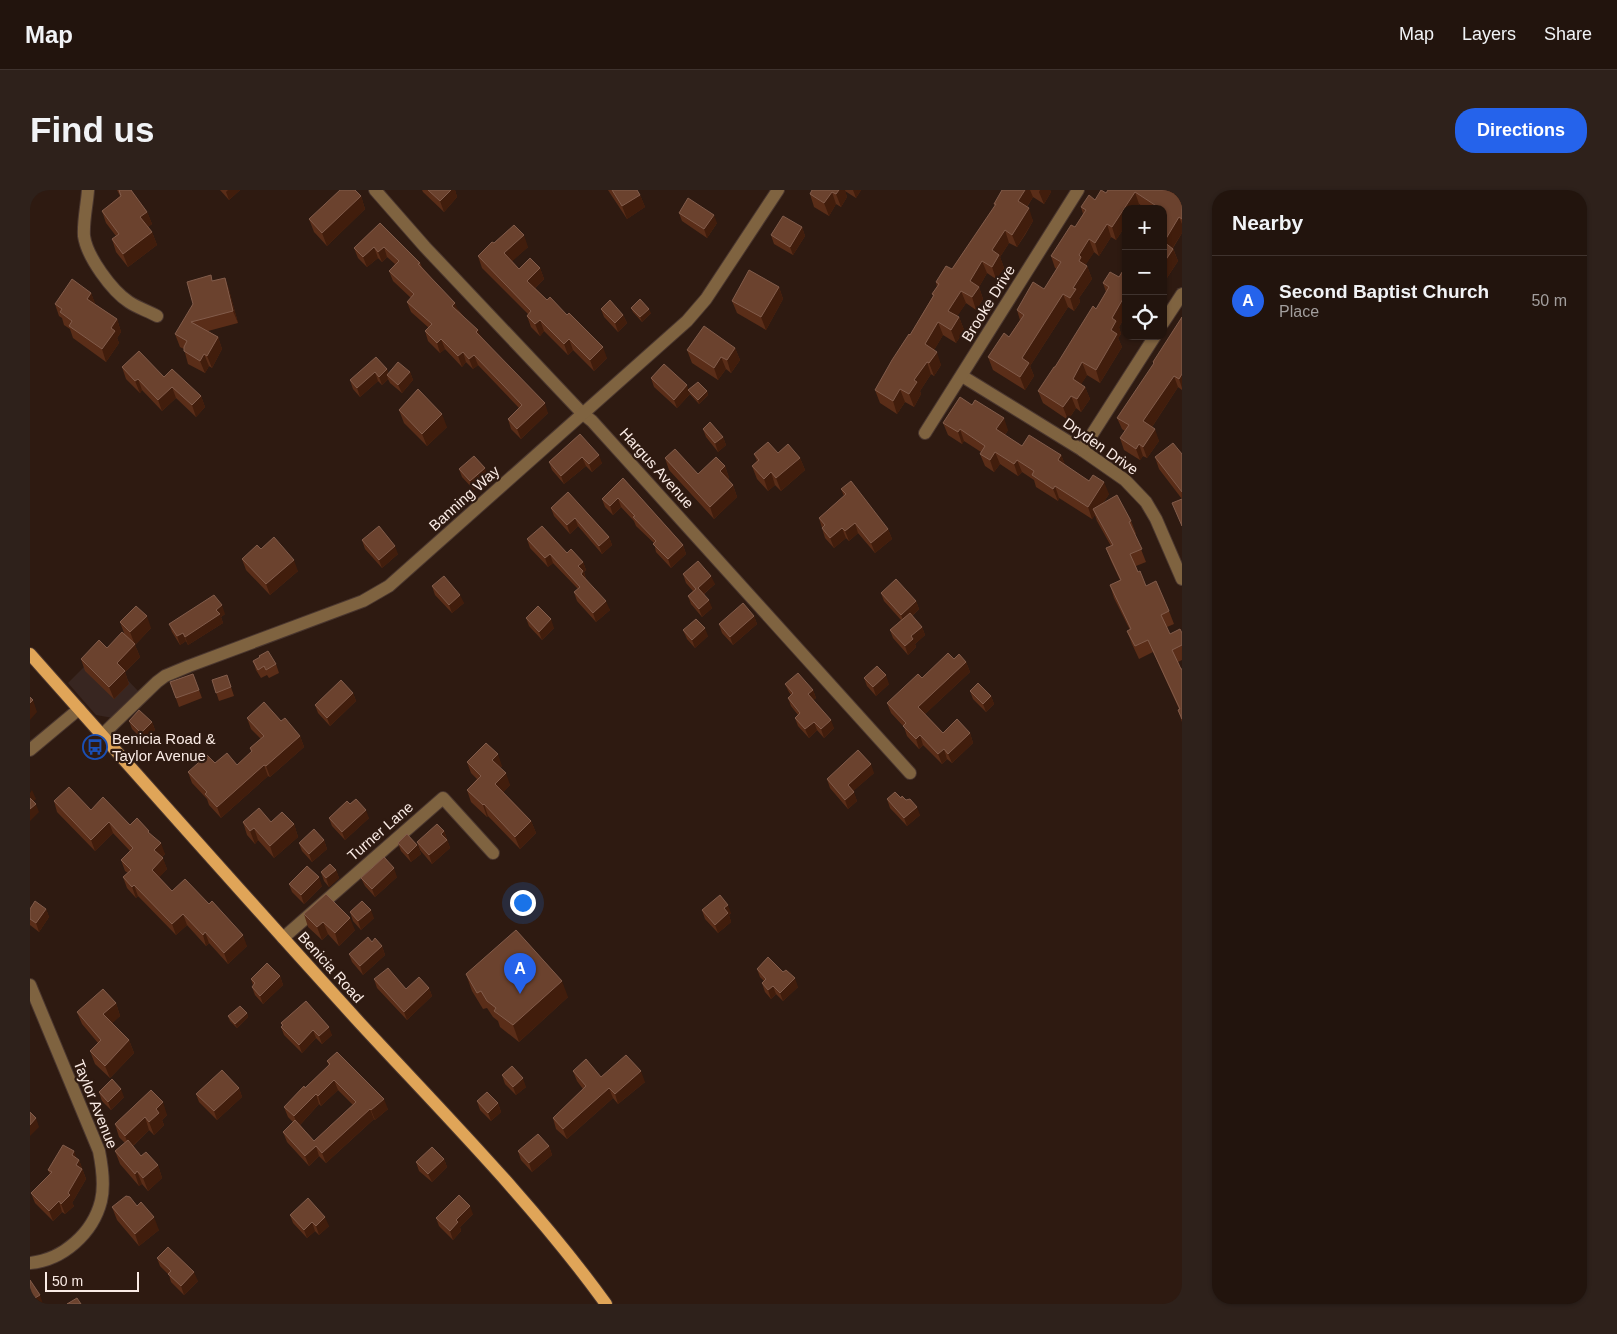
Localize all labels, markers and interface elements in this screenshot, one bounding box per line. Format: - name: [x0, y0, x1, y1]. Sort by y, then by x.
- text: Map: [25, 21, 73, 48]
- text: Map: [1399, 24, 1434, 44]
- text: Layers: [1462, 24, 1516, 44]
- text: Share: [1544, 24, 1592, 44]
- button: Directions: [1455, 108, 1587, 153]
- text: Find us: [30, 110, 154, 149]
- map controls: [1122, 205, 1167, 340]
- button: +: [1122, 205, 1167, 250]
- text: Nearby: [1232, 211, 1303, 234]
- button: −: [1122, 250, 1167, 295]
- street label: Brooke Drive: [958, 262, 1018, 344]
- text: Second Baptist Church: [1279, 281, 1489, 302]
- text: A: [1242, 292, 1254, 309]
- text: 50 m: [1531, 292, 1567, 309]
- button: locate: [1122, 295, 1167, 340]
- text: Place: [1279, 303, 1319, 320]
- street label: Dryden Drive: [1060, 414, 1142, 478]
- street label: Hargus Avenue: [616, 424, 698, 512]
- street label: Banning Way: [425, 462, 503, 534]
- place label: Benicia Road & Taylor Avenue: [112, 730, 215, 764]
- bus stop icon: Benicia Road & Taylor Avenue: [82, 734, 108, 760]
- street label: Turner Lane: [344, 798, 416, 864]
- your location: [510, 890, 536, 916]
- street label: Benicia Road: [295, 928, 367, 1006]
- pin: A: [504, 953, 536, 994]
- street label: Taylor Avenue: [71, 1057, 121, 1151]
- scale bar: [45, 1269, 139, 1292]
- text: 50 m: [52, 1273, 83, 1289]

